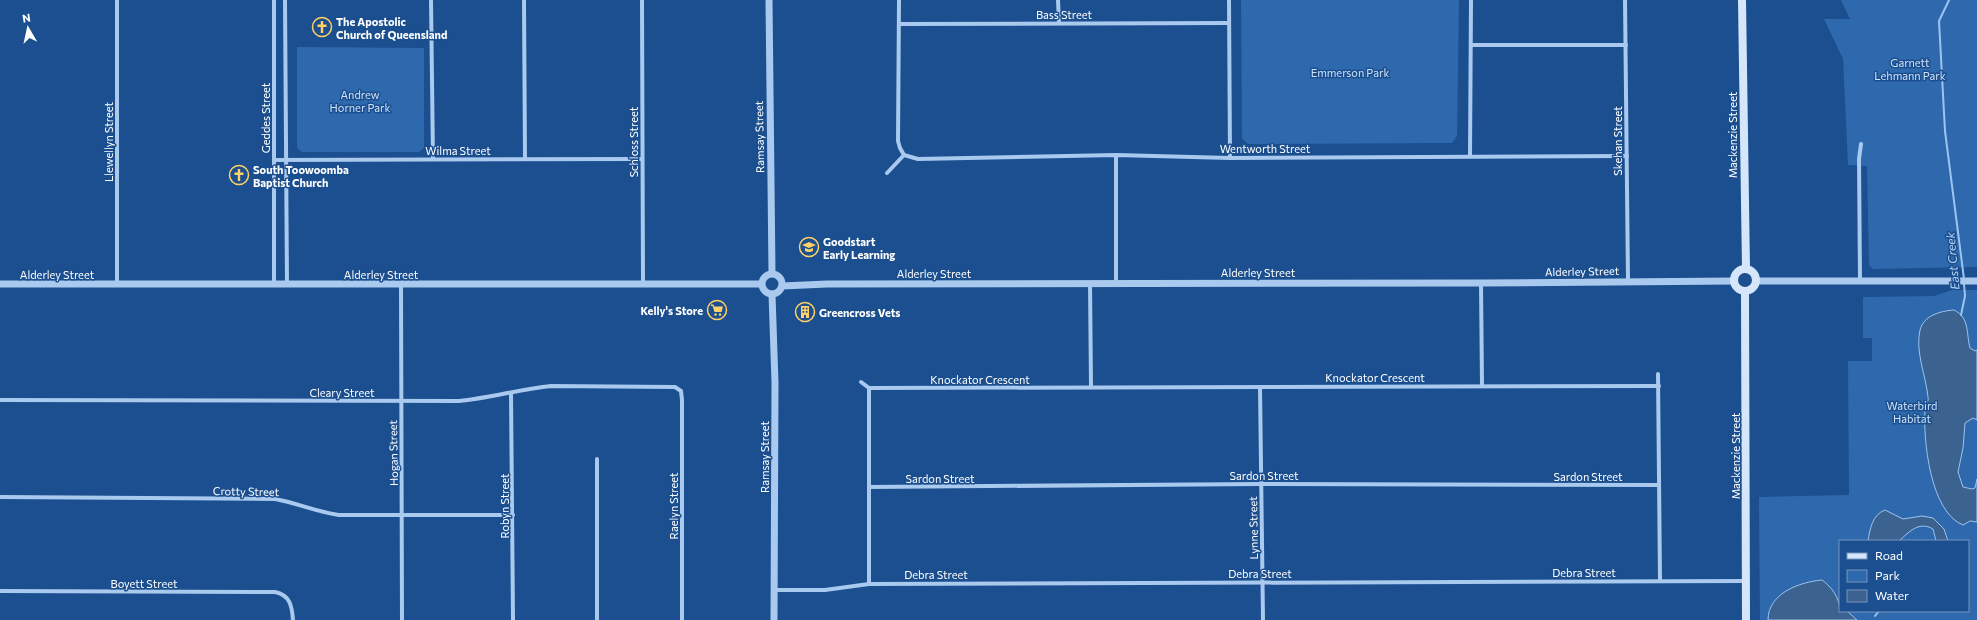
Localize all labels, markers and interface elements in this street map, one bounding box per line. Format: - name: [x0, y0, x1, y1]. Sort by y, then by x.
- north arrow: [8, 8, 48, 48]
- street label: Bass Street: [1036, 8, 1093, 21]
- text: N: [21, 11, 31, 25]
- place label: The Apostolic Church of Queensland: [336, 15, 447, 41]
- church icon: The Apostolic Church of Queensland: [311, 16, 333, 38]
- park label: Garnett Lehmann Park: [1874, 56, 1946, 82]
- park label: Emmerson Park: [1311, 66, 1389, 79]
- street label: Geddes Street: [259, 82, 272, 153]
- park label: Andrew Horner Park: [330, 88, 390, 114]
- street label: Mackenzie Street: [1726, 91, 1739, 178]
- street label: Ramsay Street: [752, 100, 766, 173]
- street label: Llewellyn Street: [102, 102, 115, 182]
- street label: Schloss Street: [627, 106, 640, 177]
- street label: Skehan Street: [1611, 106, 1624, 176]
- street label: Wentworth Street: [1220, 142, 1311, 155]
- street label: Wilma Street: [425, 144, 491, 157]
- place label: South Toowoomba Baptist Church: [253, 163, 349, 189]
- church icon: South Toowoomba Baptist Church: [228, 164, 250, 186]
- water label: East Creek: [1942, 231, 1962, 291]
- place label: Goodstart Early Learning: [823, 235, 895, 261]
- school or university icon: Goodstart Early Learning: [798, 236, 820, 258]
- street label: Alderley Street: [1545, 264, 1620, 278]
- street label: Alderley Street: [1221, 266, 1296, 279]
- street label: Alderley Street: [897, 267, 972, 280]
- street label: Alderley Street: [20, 268, 95, 281]
- street label: Alderley Street: [344, 268, 419, 281]
- supermarket icon: Kelly's Store: [706, 299, 728, 321]
- building icon: Greencross Vets: [794, 301, 816, 323]
- place label: Kelly's Store: [640, 304, 703, 317]
- place label: Greencross Vets: [819, 306, 900, 319]
- street label: Knockator Crescent: [1325, 371, 1425, 384]
- street label: Knockator Crescent: [930, 373, 1030, 386]
- street label: Cleary Street: [309, 386, 375, 399]
- park label: Waterbird Habitat: [1887, 399, 1937, 425]
- street label: Mackenzie Street: [1729, 412, 1742, 499]
- street label: Hogan Street: [386, 419, 400, 486]
- street label: Ramsay Street: [758, 420, 771, 493]
- street label: Sardon Street: [1230, 469, 1299, 482]
- street label: Sardon Street: [1554, 470, 1623, 483]
- street label: Raelyn Street: [667, 472, 680, 539]
- street label: Sardon Street: [906, 472, 975, 485]
- street label: Robyn Street: [498, 473, 511, 539]
- street label: Crotty Street: [213, 484, 280, 498]
- street label: Lynne Street: [1246, 496, 1260, 560]
- legend: [1839, 540, 1969, 612]
- text: Road: [1875, 548, 1903, 562]
- street label: Debra Street: [1552, 566, 1616, 579]
- street label: Debra Street: [1228, 567, 1292, 580]
- street label: Debra Street: [904, 568, 968, 581]
- text: Park: [1875, 568, 1901, 582]
- street label: Boyett Street: [111, 577, 178, 590]
- text: Water: [1875, 588, 1909, 602]

